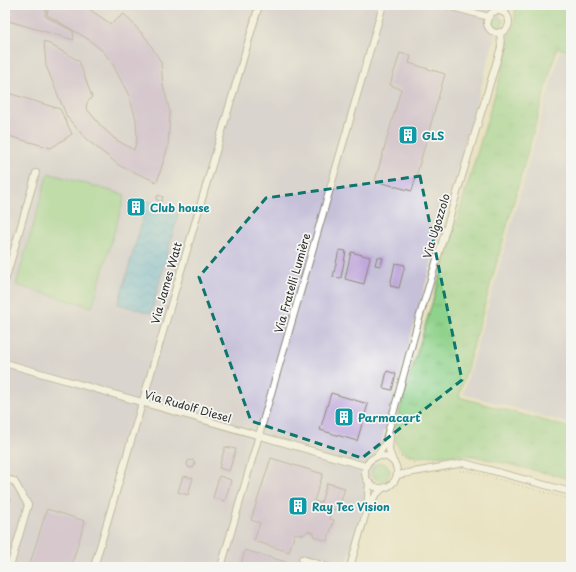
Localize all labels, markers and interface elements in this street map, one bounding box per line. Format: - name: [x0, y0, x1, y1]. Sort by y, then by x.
- building icon: GLS: [397, 124, 419, 146]
- place label: GLS: [422, 127, 444, 144]
- street label: Via Ugozzolo: [418, 191, 454, 261]
- building icon: Club house: [125, 196, 147, 218]
- place label: Club house: [150, 199, 210, 216]
- street label: Via Fratelli Lumière: [270, 231, 314, 335]
- street label: Via James Watt: [146, 239, 186, 326]
- street label: Via Rudolf Diesel: [142, 385, 234, 427]
- building icon: Parmacart: [333, 406, 355, 428]
- place label: Parmacart: [358, 409, 421, 426]
- building icon: Ray Tec Vision: [287, 495, 309, 517]
- place label: Ray Tec Vision: [312, 498, 390, 515]

